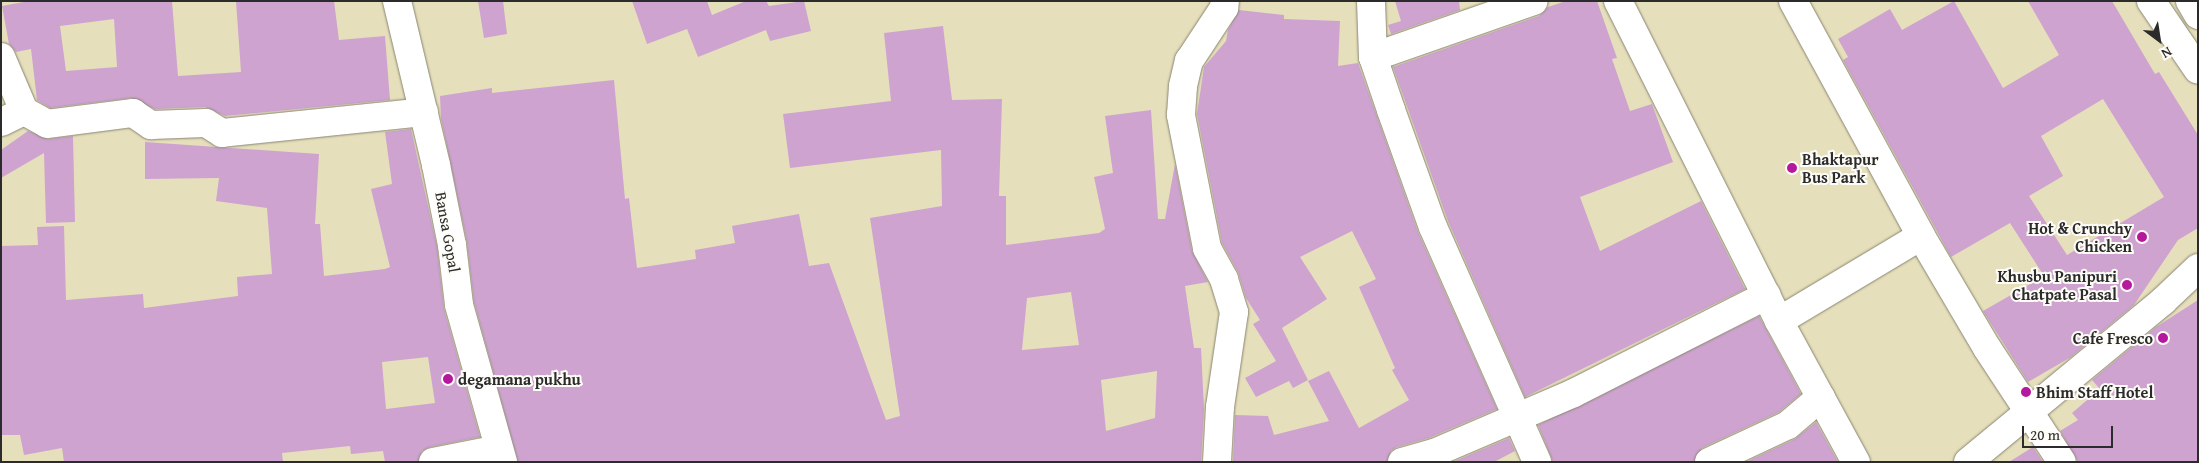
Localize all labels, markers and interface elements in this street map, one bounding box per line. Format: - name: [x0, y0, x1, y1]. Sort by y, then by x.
- north arrow: [2134, 15, 2184, 65]
- text: N: [2158, 42, 2176, 64]
- place label: Bhaktapur Bus Park: [1802, 149, 1879, 187]
- marker: Bhaktapur Bus Park: [1786, 162, 1798, 174]
- street label: Bansa Gopal: [431, 190, 465, 274]
- place label: Hot & Crunchy Chicken: [2028, 218, 2132, 256]
- marker: Hot & Crunchy Chicken: [2136, 231, 2148, 243]
- place label: Khusbu Panipuri Chatpate Pasal: [1997, 266, 2117, 304]
- marker: Khusbu Panipuri Chatpate Pasal: [2121, 279, 2133, 291]
- place label: Cafe Fresco: [2073, 328, 2153, 348]
- marker: Cafe Fresco: [2157, 332, 2169, 344]
- place label: degamana pukhu: [458, 369, 581, 389]
- marker: degamana pukhu: [442, 373, 454, 385]
- place label: Bhim Staff Hotel: [2036, 382, 2153, 402]
- marker: Bhim Staff Hotel: [2020, 386, 2032, 398]
- scale bar: [2024, 416, 2115, 448]
- text: 20 m: [2030, 424, 2060, 445]

